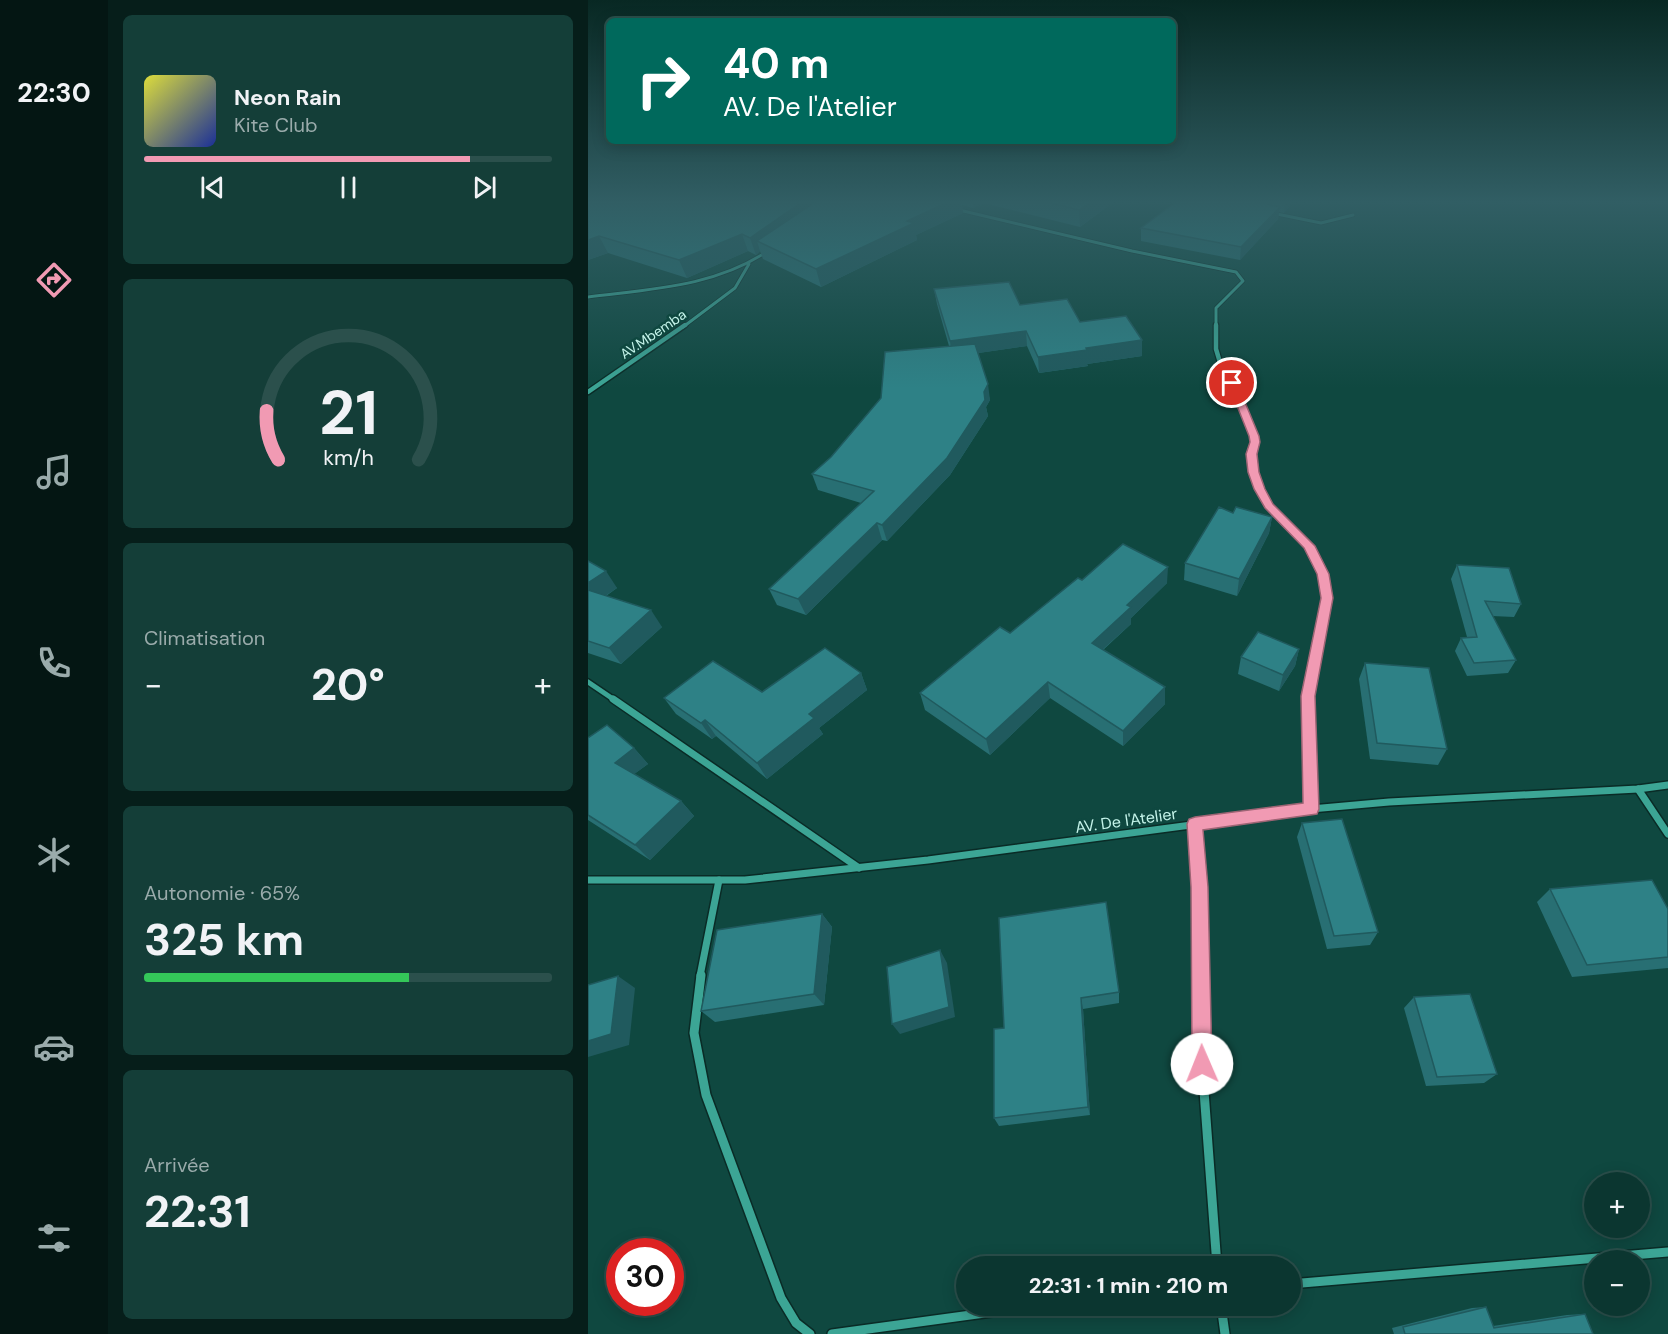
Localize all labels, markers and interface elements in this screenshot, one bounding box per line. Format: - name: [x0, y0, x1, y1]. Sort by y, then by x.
- text: 40 m: [723, 36, 829, 91]
- icon: right: [624, 42, 702, 120]
- text: 22:30: [17, 75, 91, 110]
- text: Neon Rain: [234, 83, 341, 112]
- text: AV. De l'Atelier: [723, 89, 897, 124]
- text: Kite Club: [234, 112, 318, 138]
- icon: previous: [196, 171, 229, 204]
- icon: pause: [332, 171, 365, 204]
- icon: next: [468, 171, 501, 204]
- icon: directions: [33, 259, 75, 301]
- street label: AV.Mbemba: [616, 305, 690, 363]
- pin: [1206, 357, 1257, 408]
- icon: arrive: [1215, 366, 1248, 399]
- text: 21: [319, 372, 377, 453]
- text: km/h: [323, 445, 373, 473]
- icon: music: [33, 451, 75, 493]
- text: Climatisation: [144, 625, 265, 651]
- icon: phone: [33, 642, 75, 684]
- text: 20°: [311, 655, 385, 714]
- text: −: [144, 663, 162, 706]
- text: +: [534, 663, 552, 706]
- street label: AV. De l'Atelier: [1074, 803, 1179, 838]
- icon: climate: [33, 834, 75, 876]
- text: Autonomie · 65%: [144, 880, 300, 906]
- text: 325 km: [144, 910, 304, 969]
- icon: car: [33, 1026, 75, 1068]
- position arrow: [1170, 1032, 1234, 1096]
- text: Arrivée: [144, 1152, 210, 1178]
- map controls: [1584, 1172, 1650, 1316]
- button: +: [1584, 1172, 1650, 1238]
- text: 22:31: [144, 1182, 251, 1241]
- icon: filters: [33, 1217, 75, 1259]
- speed limit sign: 30: [606, 1238, 684, 1316]
- button: −: [1584, 1250, 1650, 1316]
- text: 22:31 · 1 min · 210 m: [1029, 1271, 1228, 1300]

